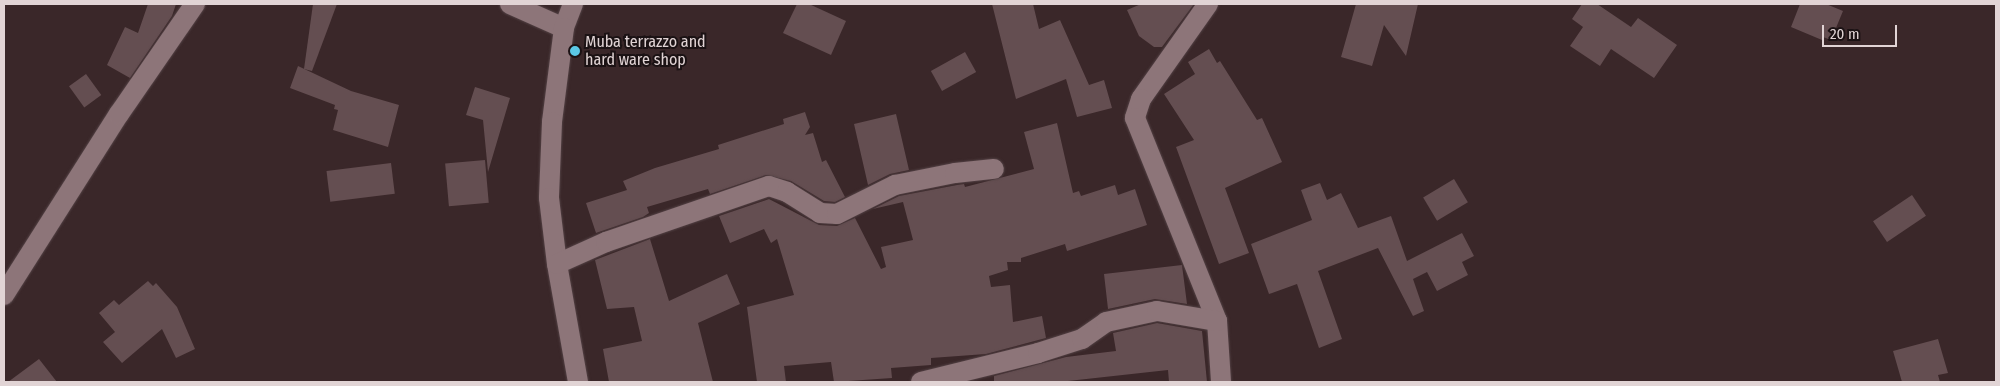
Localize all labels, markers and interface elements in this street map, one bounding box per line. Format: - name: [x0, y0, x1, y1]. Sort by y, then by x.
- scale bar: [1825, 15, 1900, 47]
- text: 20 m: [1830, 25, 1860, 43]
- place label: Muba terrazzo and hard ware shop: [585, 32, 706, 70]
- marker: Muba terrazzo and hard ware shop: [569, 45, 581, 57]

